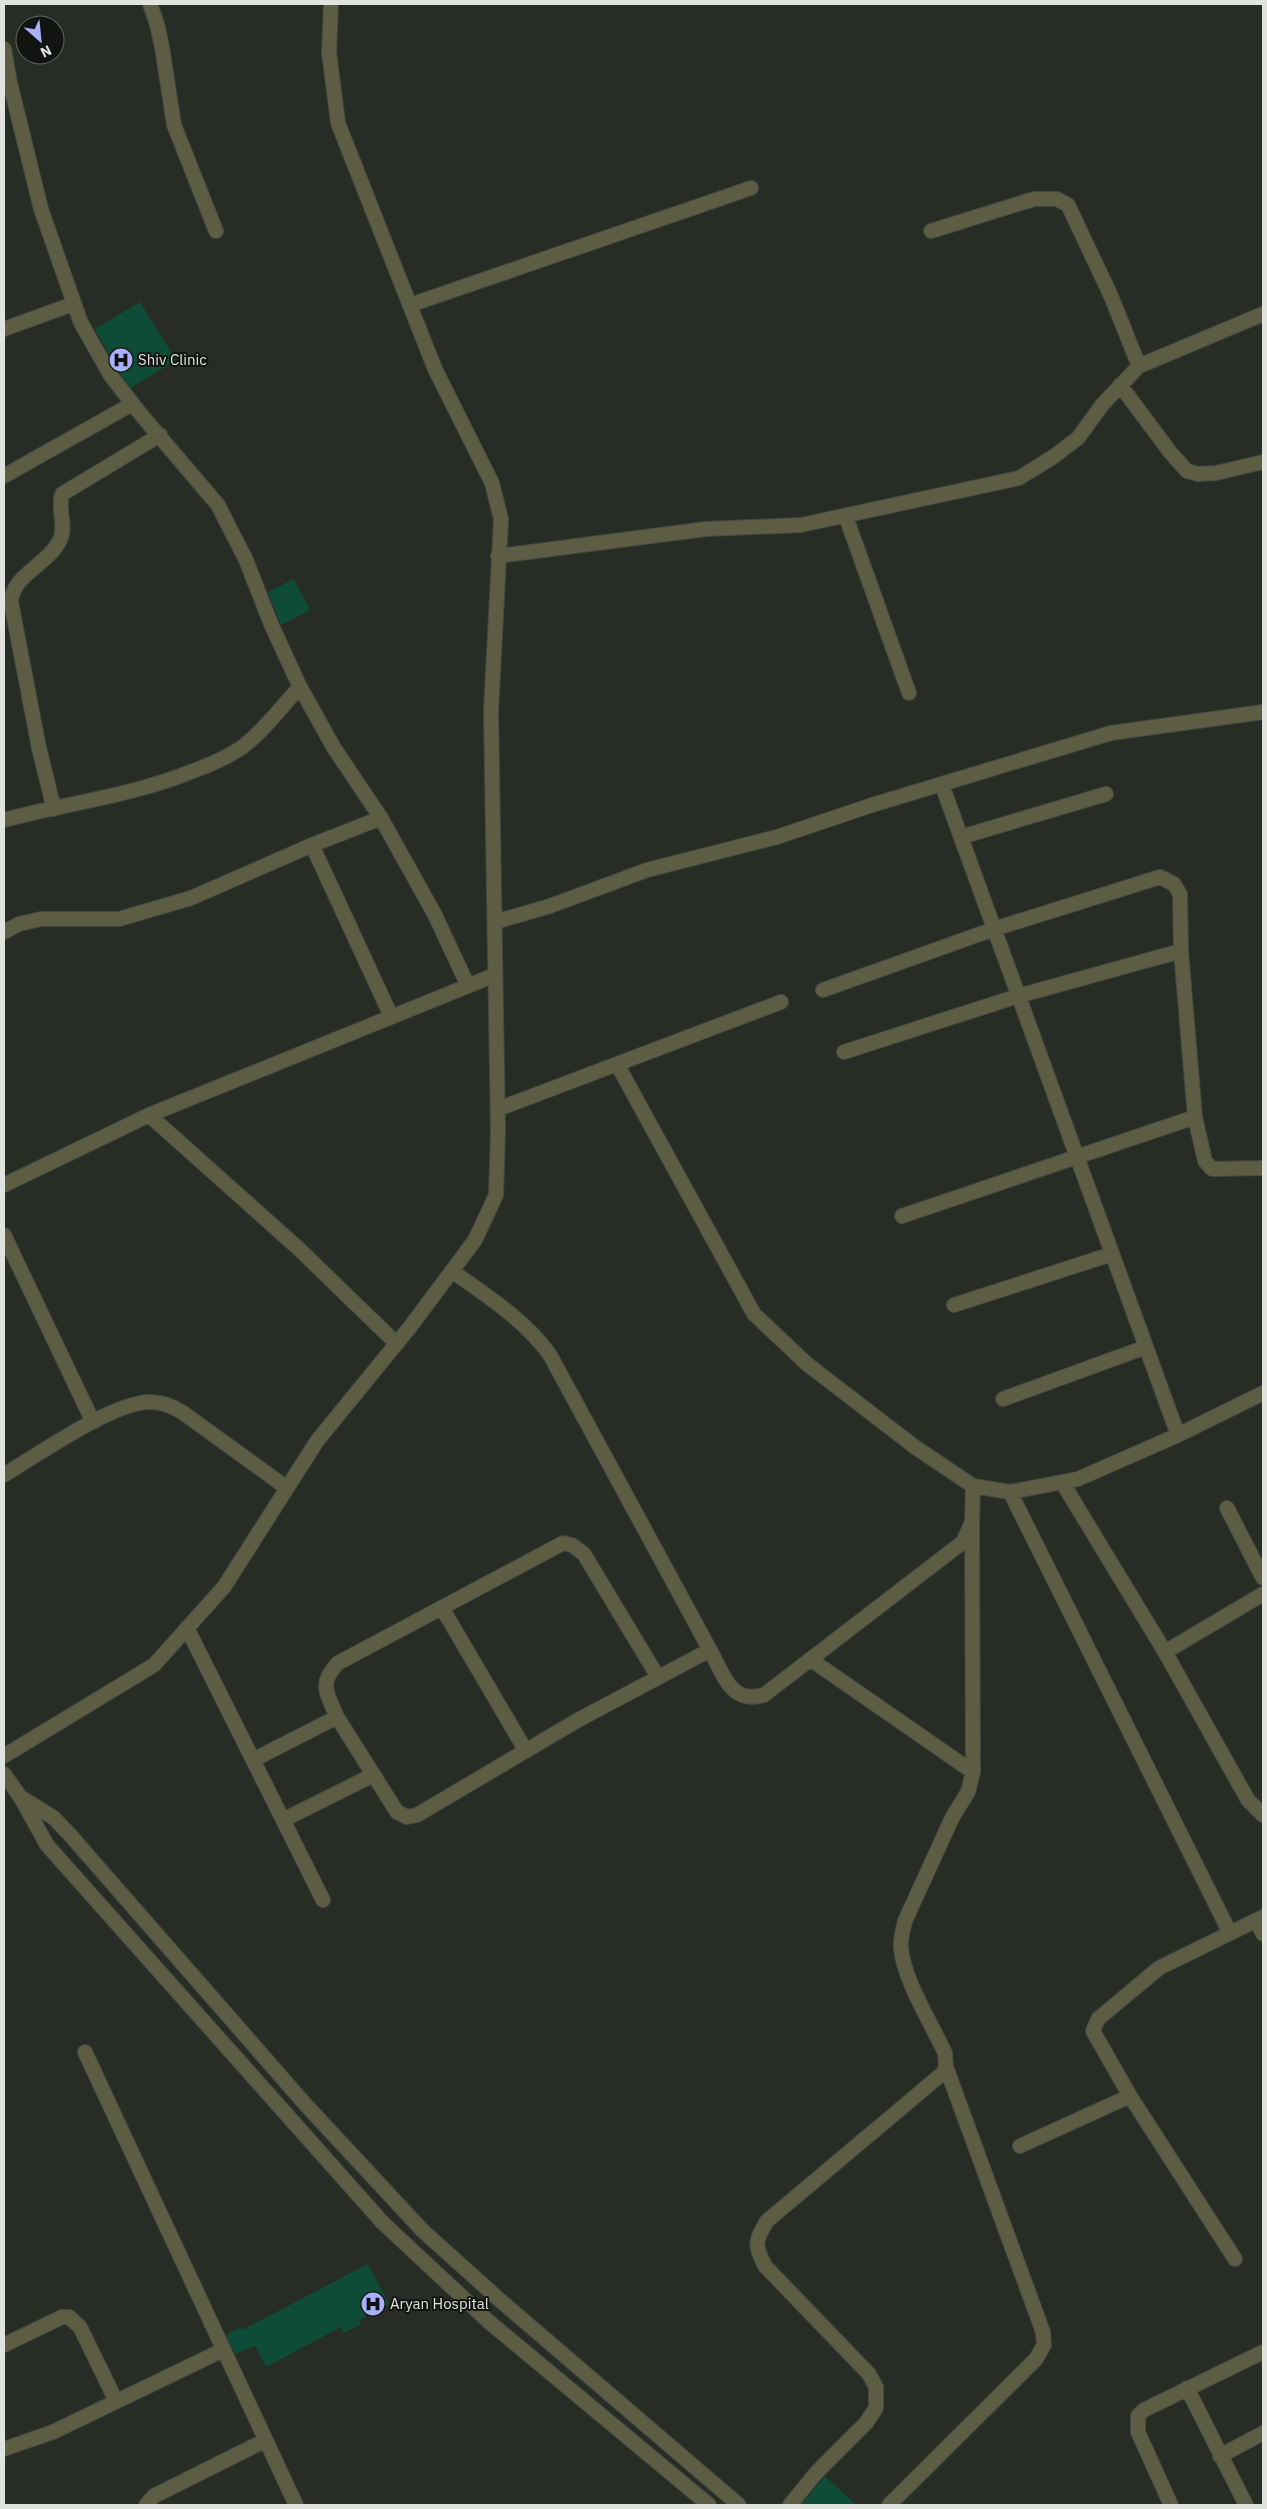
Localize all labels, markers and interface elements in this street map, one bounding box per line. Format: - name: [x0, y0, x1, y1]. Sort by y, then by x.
- north arrow: [15, 15, 65, 65]
- text: N: [37, 41, 55, 62]
- hospital icon: Shiv Clinic: [108, 347, 134, 373]
- place label: Shiv Clinic: [138, 350, 207, 369]
- hospital icon: Aryan Hospital: [360, 2291, 386, 2317]
- place label: Aryan Hospital: [390, 2294, 489, 2313]

